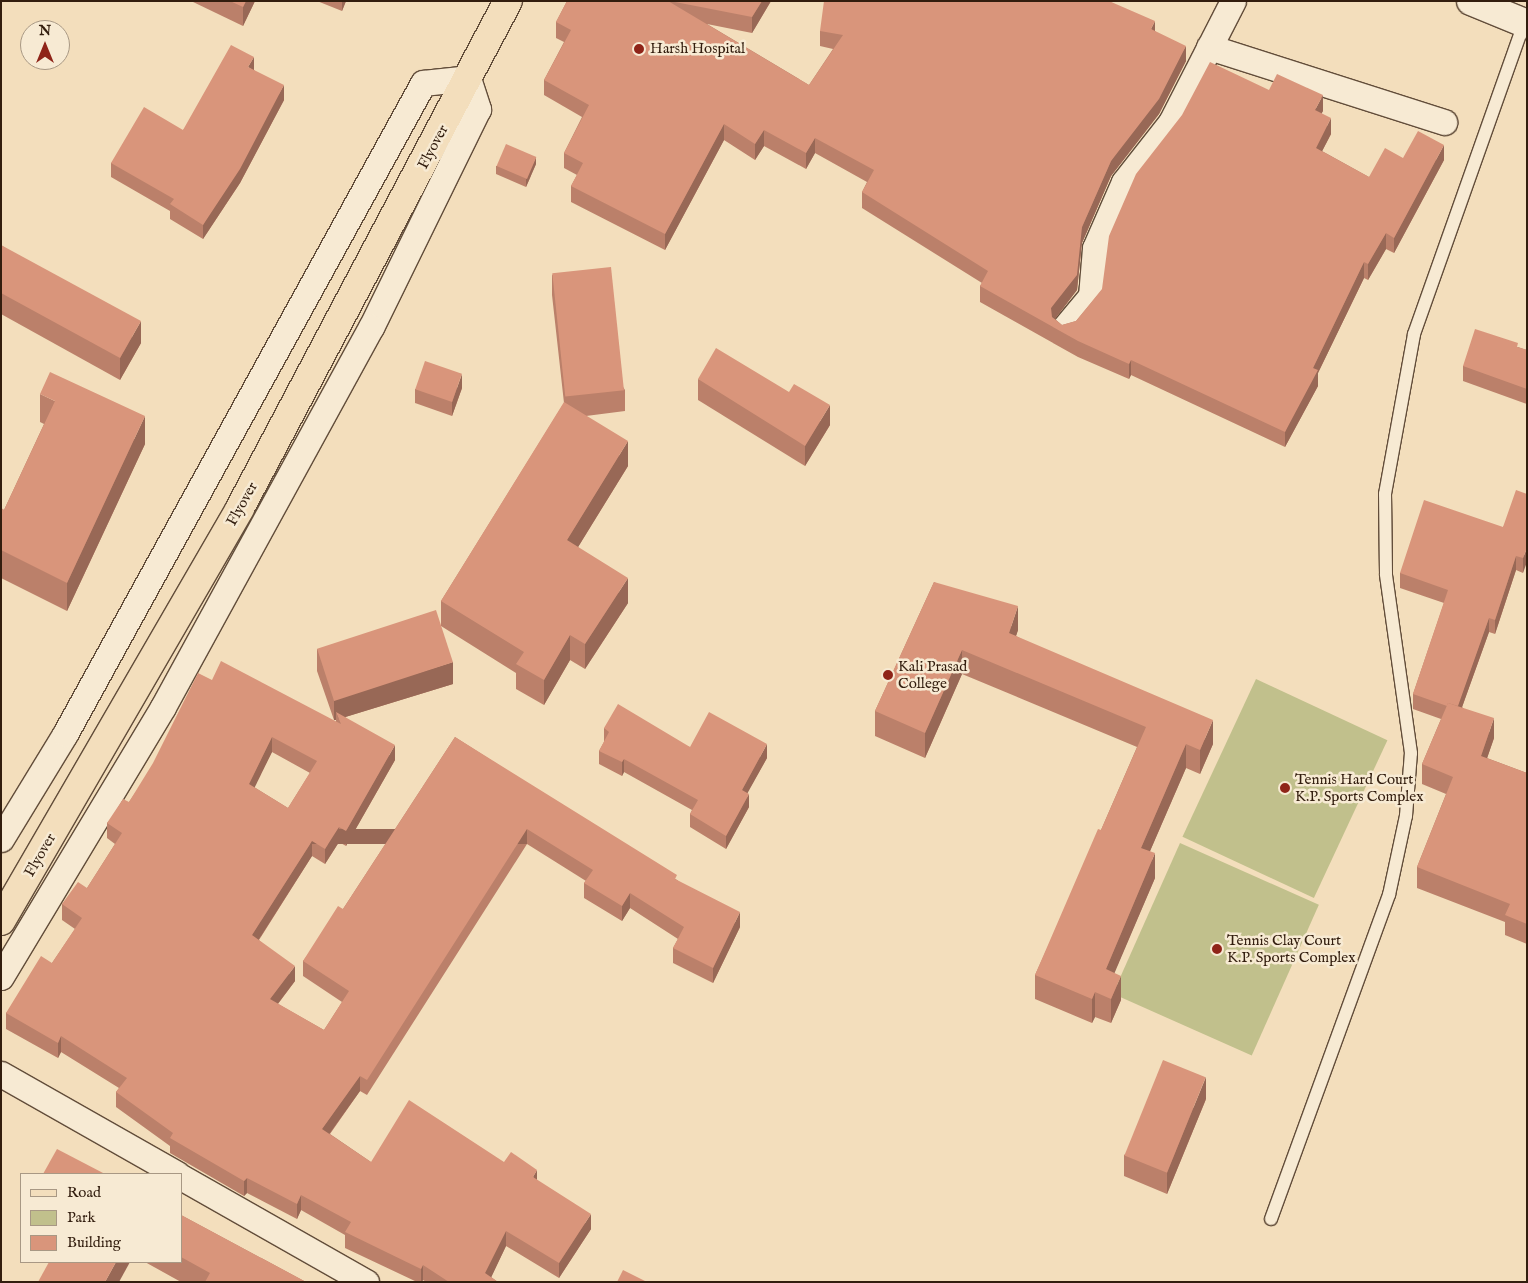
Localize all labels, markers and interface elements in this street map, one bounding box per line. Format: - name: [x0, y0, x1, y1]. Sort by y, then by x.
- north arrow: [20, 20, 70, 70]
- text: N: [39, 22, 51, 40]
- place label: Harsh Hospital: [650, 40, 745, 58]
- marker: Harsh Hospital: [632, 42, 646, 56]
- street label: Flyover: [414, 122, 452, 172]
- street label: Flyover: [223, 479, 261, 529]
- place label: Kali Prasad College: [898, 657, 967, 692]
- marker: Kali Prasad College: [882, 669, 894, 681]
- place label: Tennis Hard Court K.P. Sports Complex: [1295, 770, 1423, 805]
- marker: Tennis Hard Court K.P. Sports Complex: [1279, 782, 1291, 794]
- street label: Flyover: [20, 830, 60, 880]
- place label: Tennis Clay Court K.P. Sports Complex: [1227, 931, 1355, 966]
- marker: Tennis Clay Court K.P. Sports Complex: [1211, 943, 1223, 955]
- legend: [20, 1173, 182, 1263]
- text: Road: [67, 1183, 101, 1202]
- text: Park: [67, 1208, 96, 1227]
- text: Building: [67, 1233, 121, 1252]

